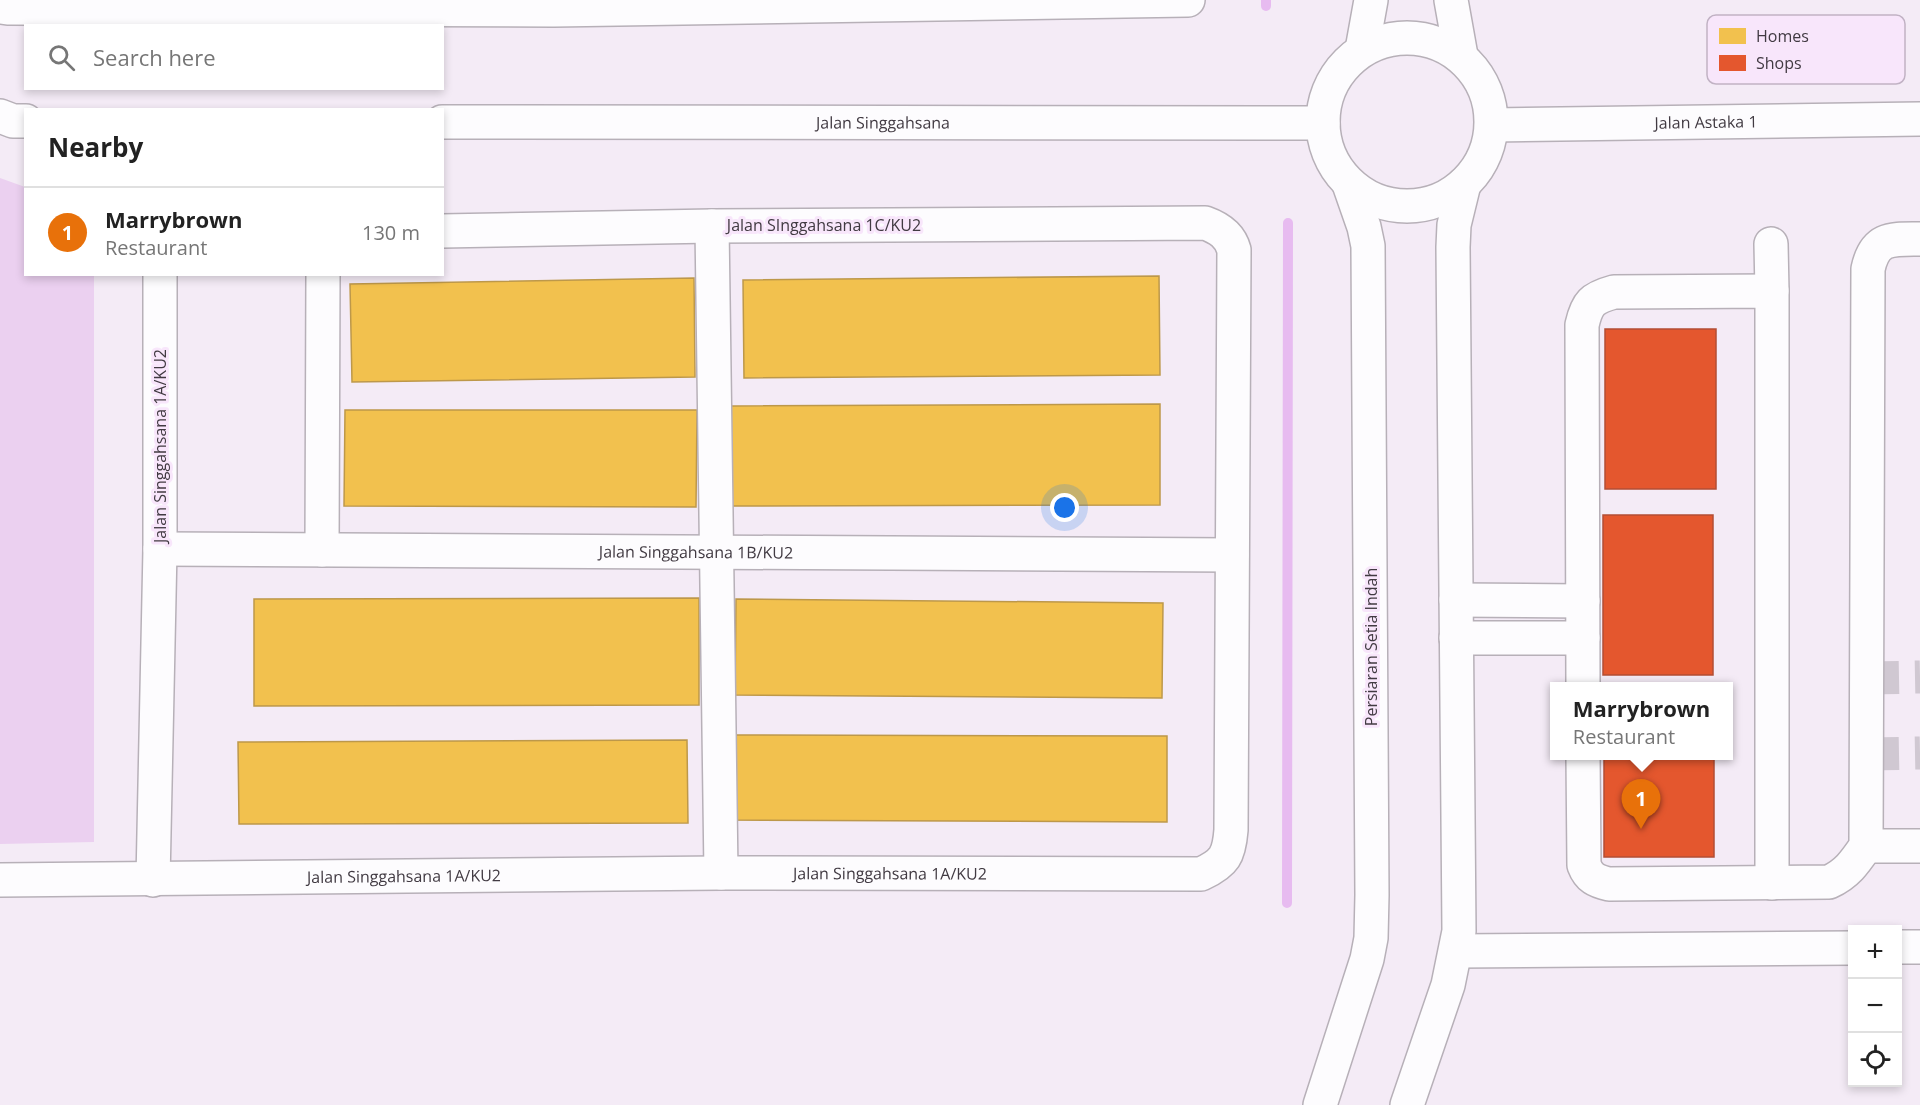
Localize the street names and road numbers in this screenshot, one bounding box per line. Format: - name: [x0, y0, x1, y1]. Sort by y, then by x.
- street label: Jalan Astaka 1: [1652, 110, 1758, 134]
- street label: Jalan Singgahsana: [814, 111, 950, 134]
- street label: Jalan SInggahsana 1C/KU2: [725, 214, 921, 236]
- street label: Jalan Singgahsana 1A/KU2: [149, 349, 171, 545]
- street label: Jalan Singgahsana 1B/KU2: [597, 540, 793, 564]
- street label: Persiaran Setia Indah: [1360, 568, 1382, 726]
- street label: Jalan Singgahsana 1A/KU2: [791, 862, 987, 885]
- street label: Jalan Singgahsana 1A/KU2: [305, 864, 501, 888]

